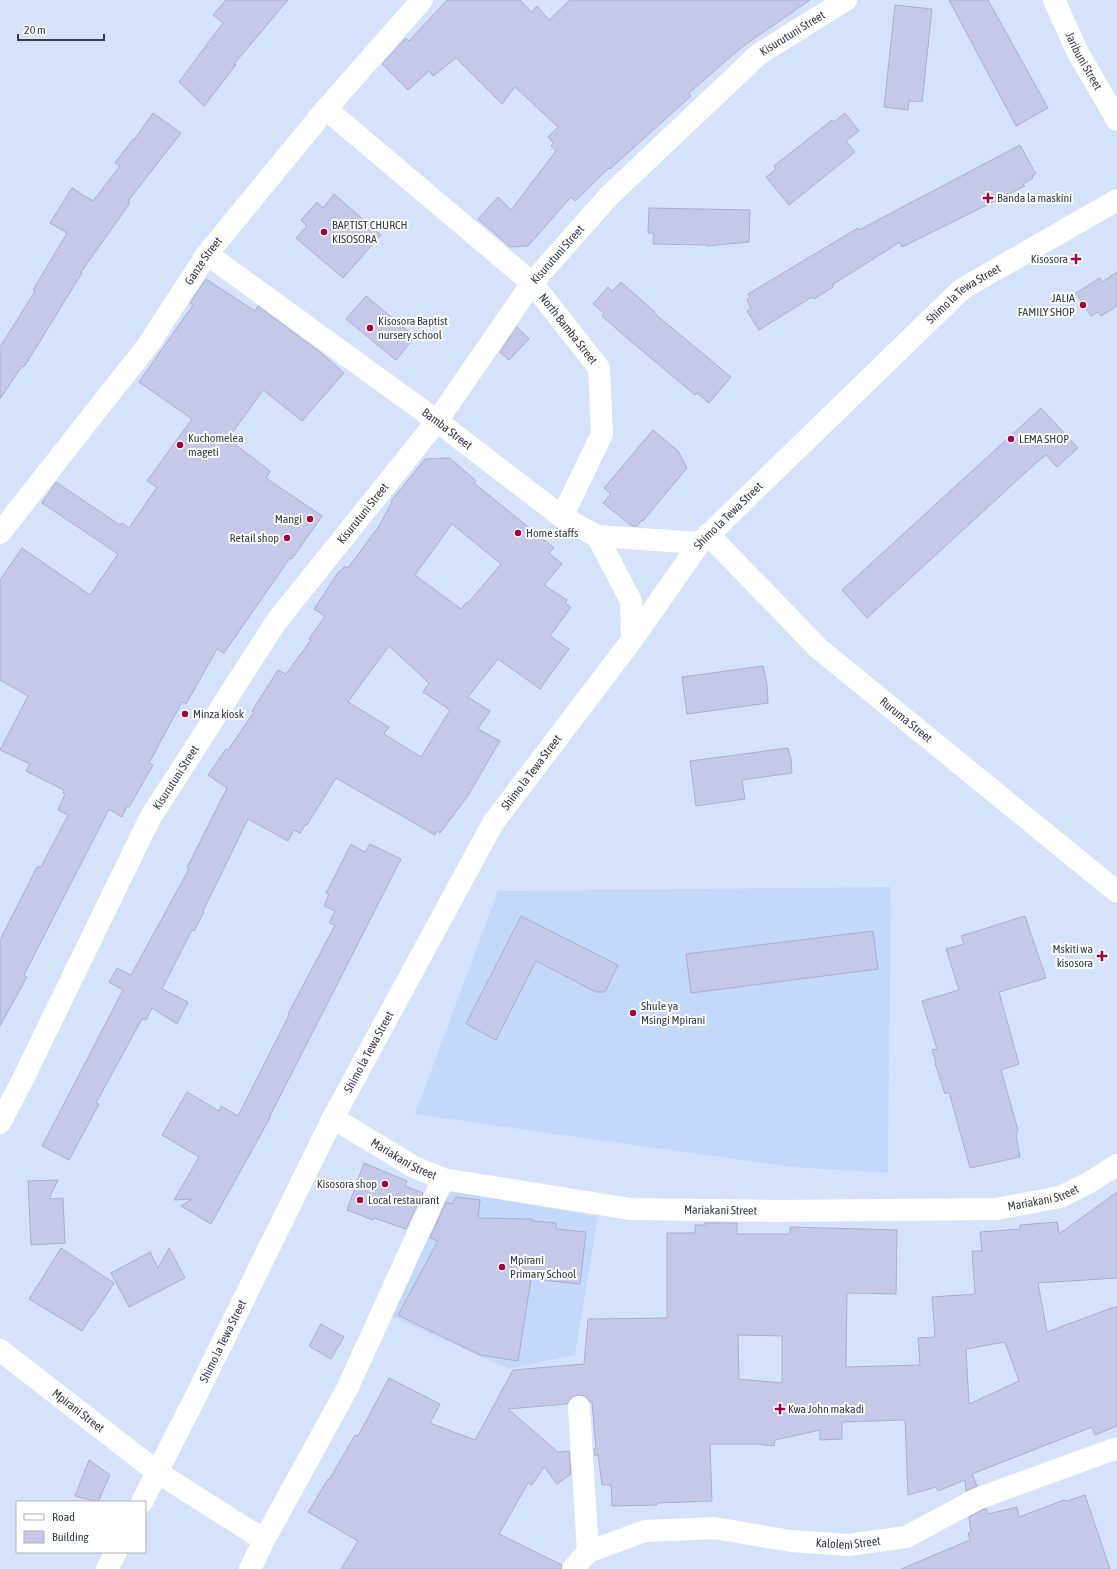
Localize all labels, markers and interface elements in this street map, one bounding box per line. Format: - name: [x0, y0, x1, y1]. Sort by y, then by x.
- street label: Kisurutuni Street: [757, 8, 828, 59]
- scale bar: [18, 16, 104, 42]
- text: 20 m: [24, 23, 46, 37]
- street label: Jaribuni Street: [1062, 30, 1105, 93]
- place label: Banda la maskini: [997, 191, 1072, 205]
- marker: Banda la maskini: [982, 192, 994, 204]
- place label: BAPTIST CHURCH KISOSORA: [332, 218, 407, 246]
- street label: Kisurutuni Street: [527, 222, 587, 287]
- marker: BAPTIST CHURCH KISOSORA: [319, 227, 329, 237]
- street label: Ganze Street: [182, 234, 225, 288]
- place label: Kisosora: [1031, 252, 1068, 266]
- marker: Kisosora: [1071, 254, 1081, 264]
- street label: Shimo la Tewa Street: [923, 261, 1004, 327]
- street label: North Bamba Street: [536, 291, 601, 367]
- place label: JALIA FAMILY SHOP: [1018, 291, 1075, 319]
- marker: JALIA FAMILY SHOP: [1078, 300, 1088, 310]
- place label: Kisosora Baptist nursery school: [378, 314, 448, 342]
- marker: Kisosora Baptist nursery school: [365, 323, 375, 333]
- street label: Bamba Street: [419, 405, 475, 453]
- place label: Kuchomelea mageti: [188, 431, 244, 459]
- place label: LEMA SHOP: [1019, 432, 1069, 446]
- marker: LEMA SHOP: [1006, 434, 1016, 444]
- marker: Kuchomelea mageti: [175, 440, 185, 450]
- street label: Shimo la Tewa Street: [691, 479, 766, 552]
- street label: Kisurutuni Street: [334, 480, 392, 547]
- place label: Mangi: [275, 512, 302, 526]
- marker: Mangi: [305, 514, 315, 524]
- place label: Home staffs: [526, 526, 578, 540]
- marker: Home staffs: [513, 528, 523, 538]
- place label: Retail shop: [230, 531, 279, 545]
- marker: Retail shop: [282, 533, 292, 543]
- street label: Ruruma Street: [877, 694, 935, 746]
- place label: Minza kiosk: [193, 707, 245, 721]
- marker: Minza kiosk: [180, 709, 190, 719]
- street label: Shimo la Tewa Street: [498, 732, 565, 813]
- street label: Kisurutuni Street: [150, 742, 202, 812]
- place label: Mskiti wa kisosora: [1053, 942, 1093, 970]
- marker: Mskiti wa kisosora: [1096, 950, 1108, 962]
- place label: Shule ya Msingi Mpirani: [641, 999, 705, 1027]
- street label: Shimo la Tewa Street: [341, 1008, 397, 1095]
- marker: Shule ya Msingi Mpirani: [628, 1008, 638, 1018]
- street label: Mariakani Street: [368, 1136, 439, 1183]
- place label: Kisosora shop: [317, 1177, 377, 1191]
- marker: Kisosora shop: [380, 1179, 390, 1189]
- street label: Mariakani Street: [1007, 1182, 1081, 1214]
- place label: Local restaurant: [368, 1193, 440, 1207]
- marker: Local restaurant: [355, 1195, 365, 1205]
- street label: Mariakani Street: [684, 1203, 758, 1218]
- place label: Mpirani Primary School: [510, 1253, 577, 1281]
- marker: Mpirani Primary School: [497, 1262, 507, 1272]
- street label: Shimo la Tewa Street: [197, 1297, 250, 1385]
- street label: Mpirani Street: [49, 1386, 107, 1436]
- place label: Kwa John makadi: [788, 1402, 864, 1416]
- marker: Kwa John makadi: [775, 1404, 785, 1414]
- legend: [16, 1501, 146, 1553]
- text: Road: [52, 1510, 75, 1524]
- text: Building: [52, 1530, 90, 1544]
- street label: Kaloleni Street: [815, 1534, 882, 1552]

